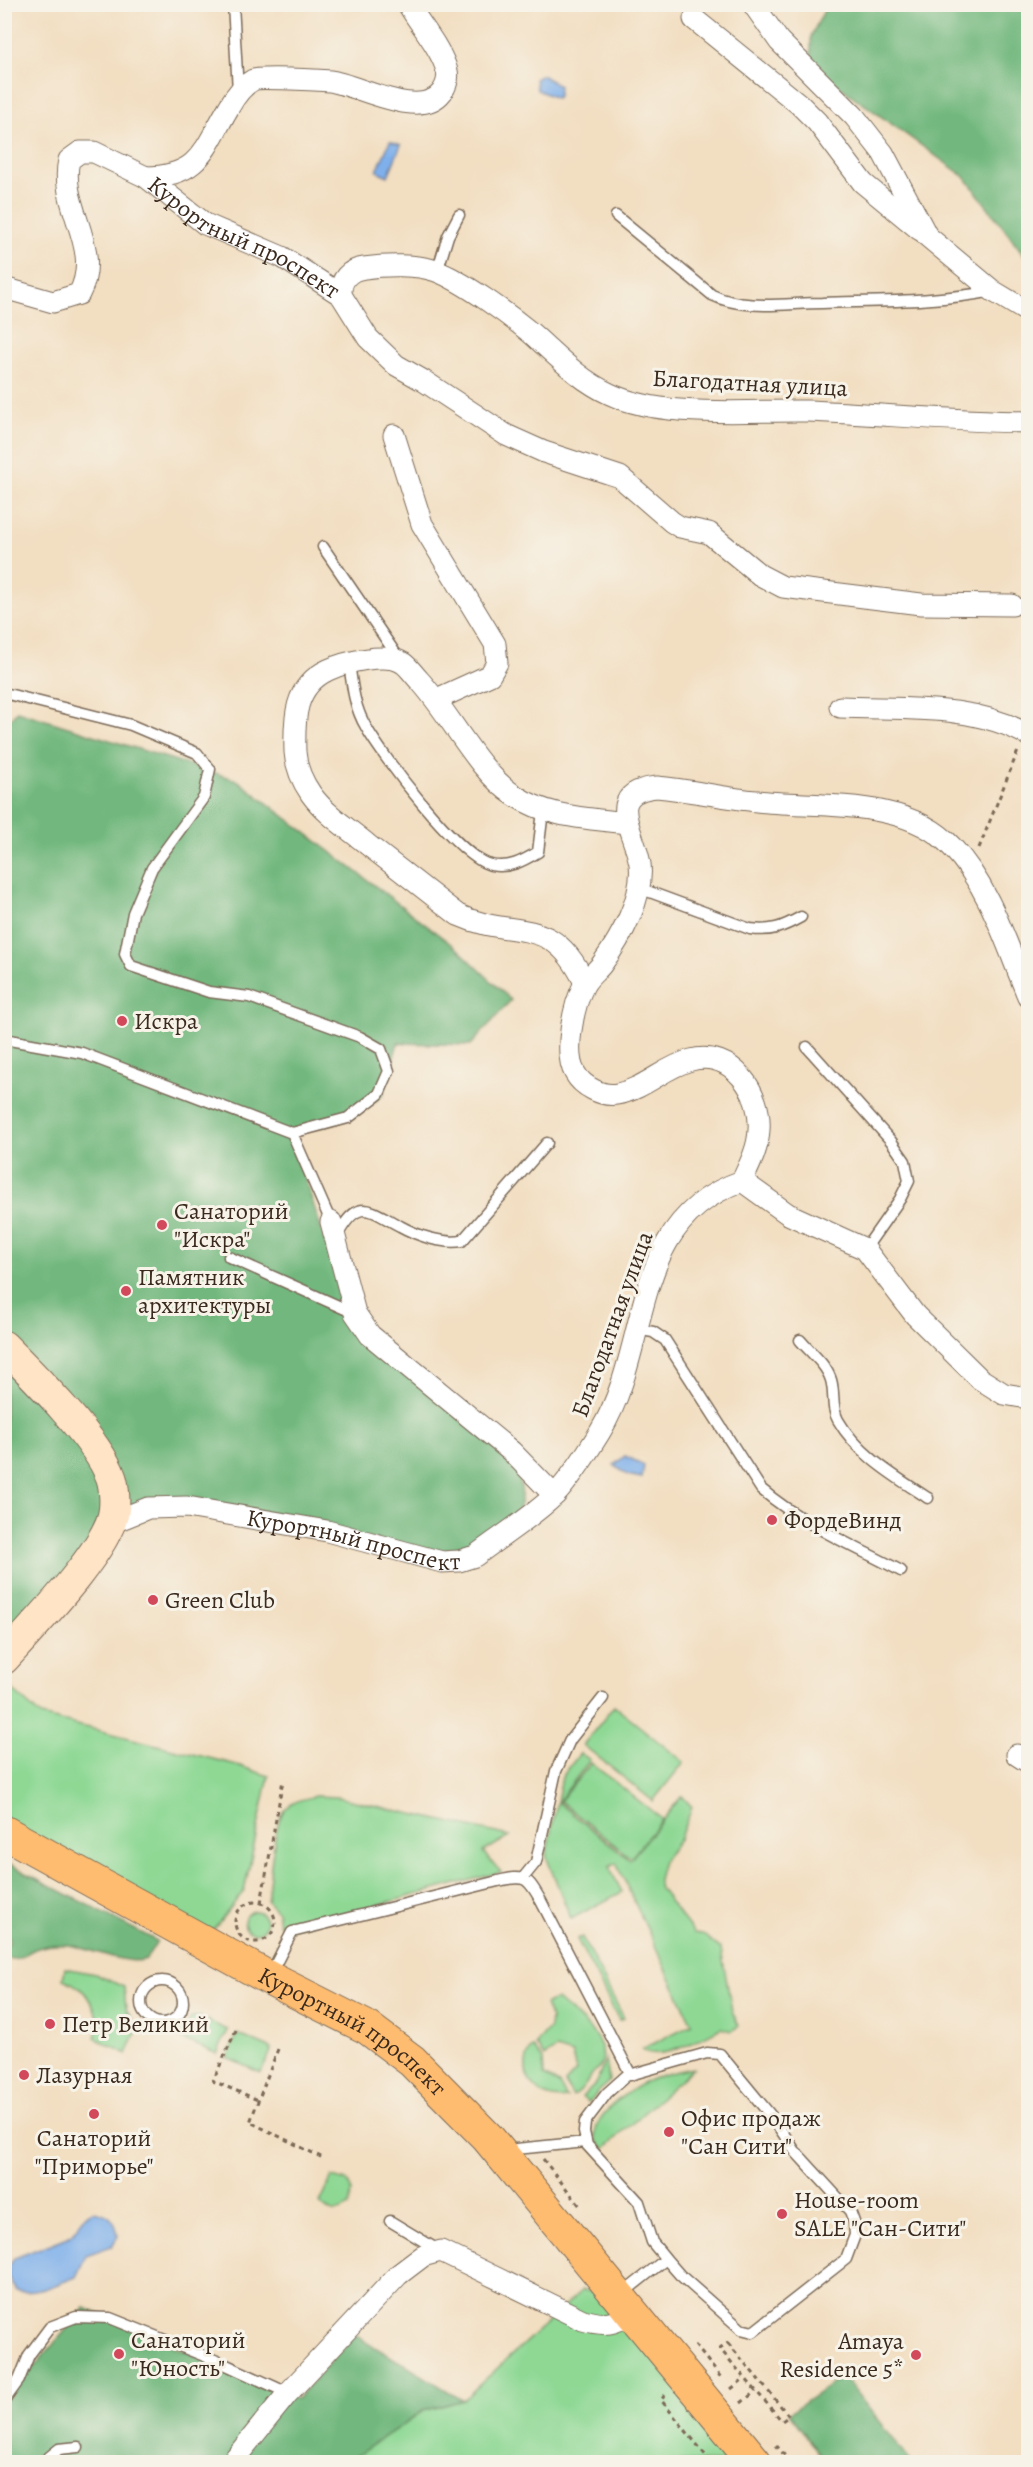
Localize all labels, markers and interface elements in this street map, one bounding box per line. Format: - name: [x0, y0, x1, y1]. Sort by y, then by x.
- street label: Курортный проспект: [141, 168, 346, 306]
- street label: Благодатная улица: [651, 362, 849, 404]
- place label: Искра: [134, 1005, 198, 1037]
- marker: Искра: [115, 1014, 129, 1028]
- place label: Санаторий "Искра": [174, 1195, 289, 1255]
- marker: Санаторий "Искра": [155, 1218, 169, 1232]
- street label: Благодатная улица: [564, 1227, 660, 1421]
- place label: Памятник архитектуры: [138, 1261, 271, 1321]
- marker: Памятник архитектуры: [119, 1284, 133, 1298]
- street label: Курортный проспект: [244, 1501, 462, 1578]
- place label: ФордеВинд: [784, 1504, 902, 1536]
- marker: ФордеВинд: [765, 1513, 779, 1527]
- place label: Green Club: [165, 1584, 275, 1616]
- marker: Green Club: [146, 1593, 160, 1607]
- street label: Курортный проспект: [253, 1959, 454, 2103]
- place label: Петр Великий: [62, 2008, 209, 2040]
- marker: Петр Великий: [43, 2017, 57, 2031]
- place label: Лазурная: [36, 2059, 133, 2091]
- marker: Лазурная: [17, 2068, 31, 2082]
- place label: Офис продаж "Сан Сити": [681, 2102, 821, 2162]
- marker: Санаторий "Приморье": [87, 2107, 101, 2121]
- place label: Санаторий "Приморье": [34, 2122, 154, 2182]
- marker: Офис продаж "Сан Сити": [662, 2125, 676, 2139]
- place label: House-room SALE "Сан-Сити": [794, 2184, 967, 2244]
- marker: House-room SALE "Сан-Сити": [775, 2207, 789, 2221]
- place label: Санаторий "Юность": [131, 2324, 246, 2384]
- place label: Amaya Residence 5*: [780, 2325, 905, 2385]
- marker: Санаторий "Юность": [112, 2347, 126, 2361]
- marker: Amaya Residence 5*: [909, 2348, 923, 2362]

